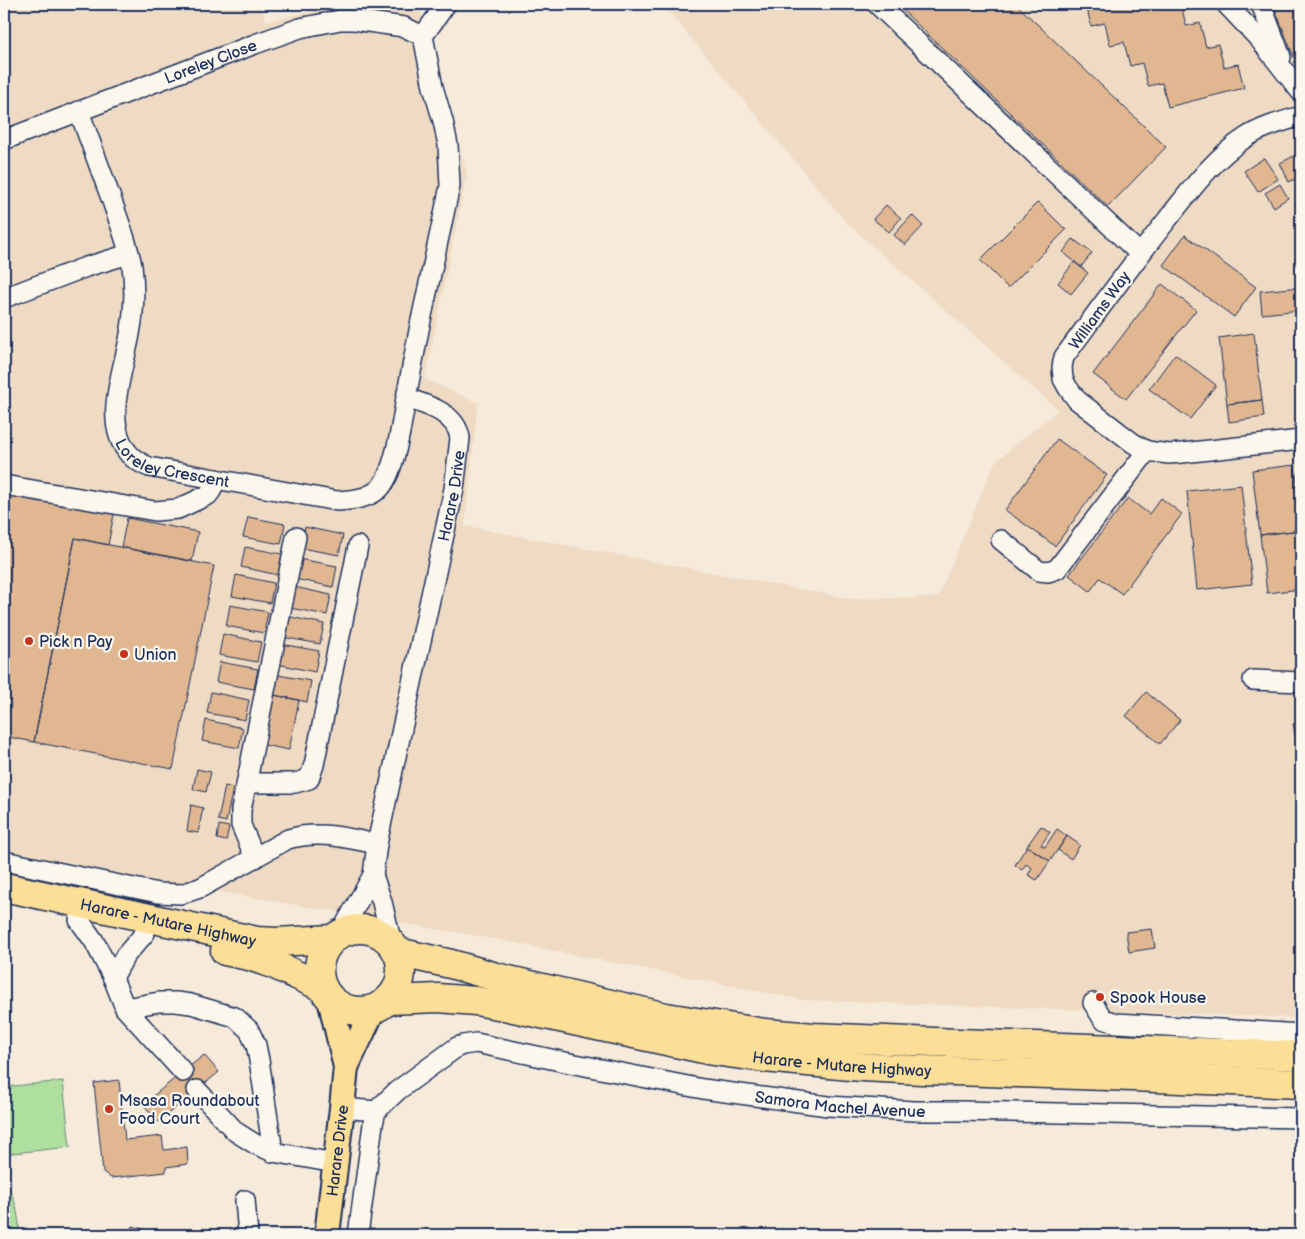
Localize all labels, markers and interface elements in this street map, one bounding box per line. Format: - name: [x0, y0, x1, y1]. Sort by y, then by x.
- street label: Loreley Close: [162, 36, 260, 89]
- street label: Williams Way: [1065, 267, 1135, 354]
- street label: Loreley Crescent: [110, 436, 231, 492]
- street label: Harare Drive: [435, 449, 470, 543]
- place label: Pick n Pay: [39, 633, 113, 652]
- marker: Pick n Pay: [23, 635, 35, 647]
- place label: Union: [134, 646, 177, 665]
- marker: Union: [118, 648, 130, 660]
- street label: Harare - Mutare Highway: [78, 896, 258, 952]
- place label: Spook House: [1110, 989, 1207, 1008]
- marker: Spook House: [1094, 991, 1106, 1003]
- street label: Harare - Mutare Highway: [751, 1049, 932, 1081]
- street label: Samora Machel Avenue: [754, 1088, 926, 1122]
- place label: Msasa Roundabout Food Court: [119, 1092, 259, 1129]
- marker: Msasa Roundabout Food Court: [103, 1103, 115, 1115]
- street label: Harare Drive: [324, 1103, 353, 1198]

